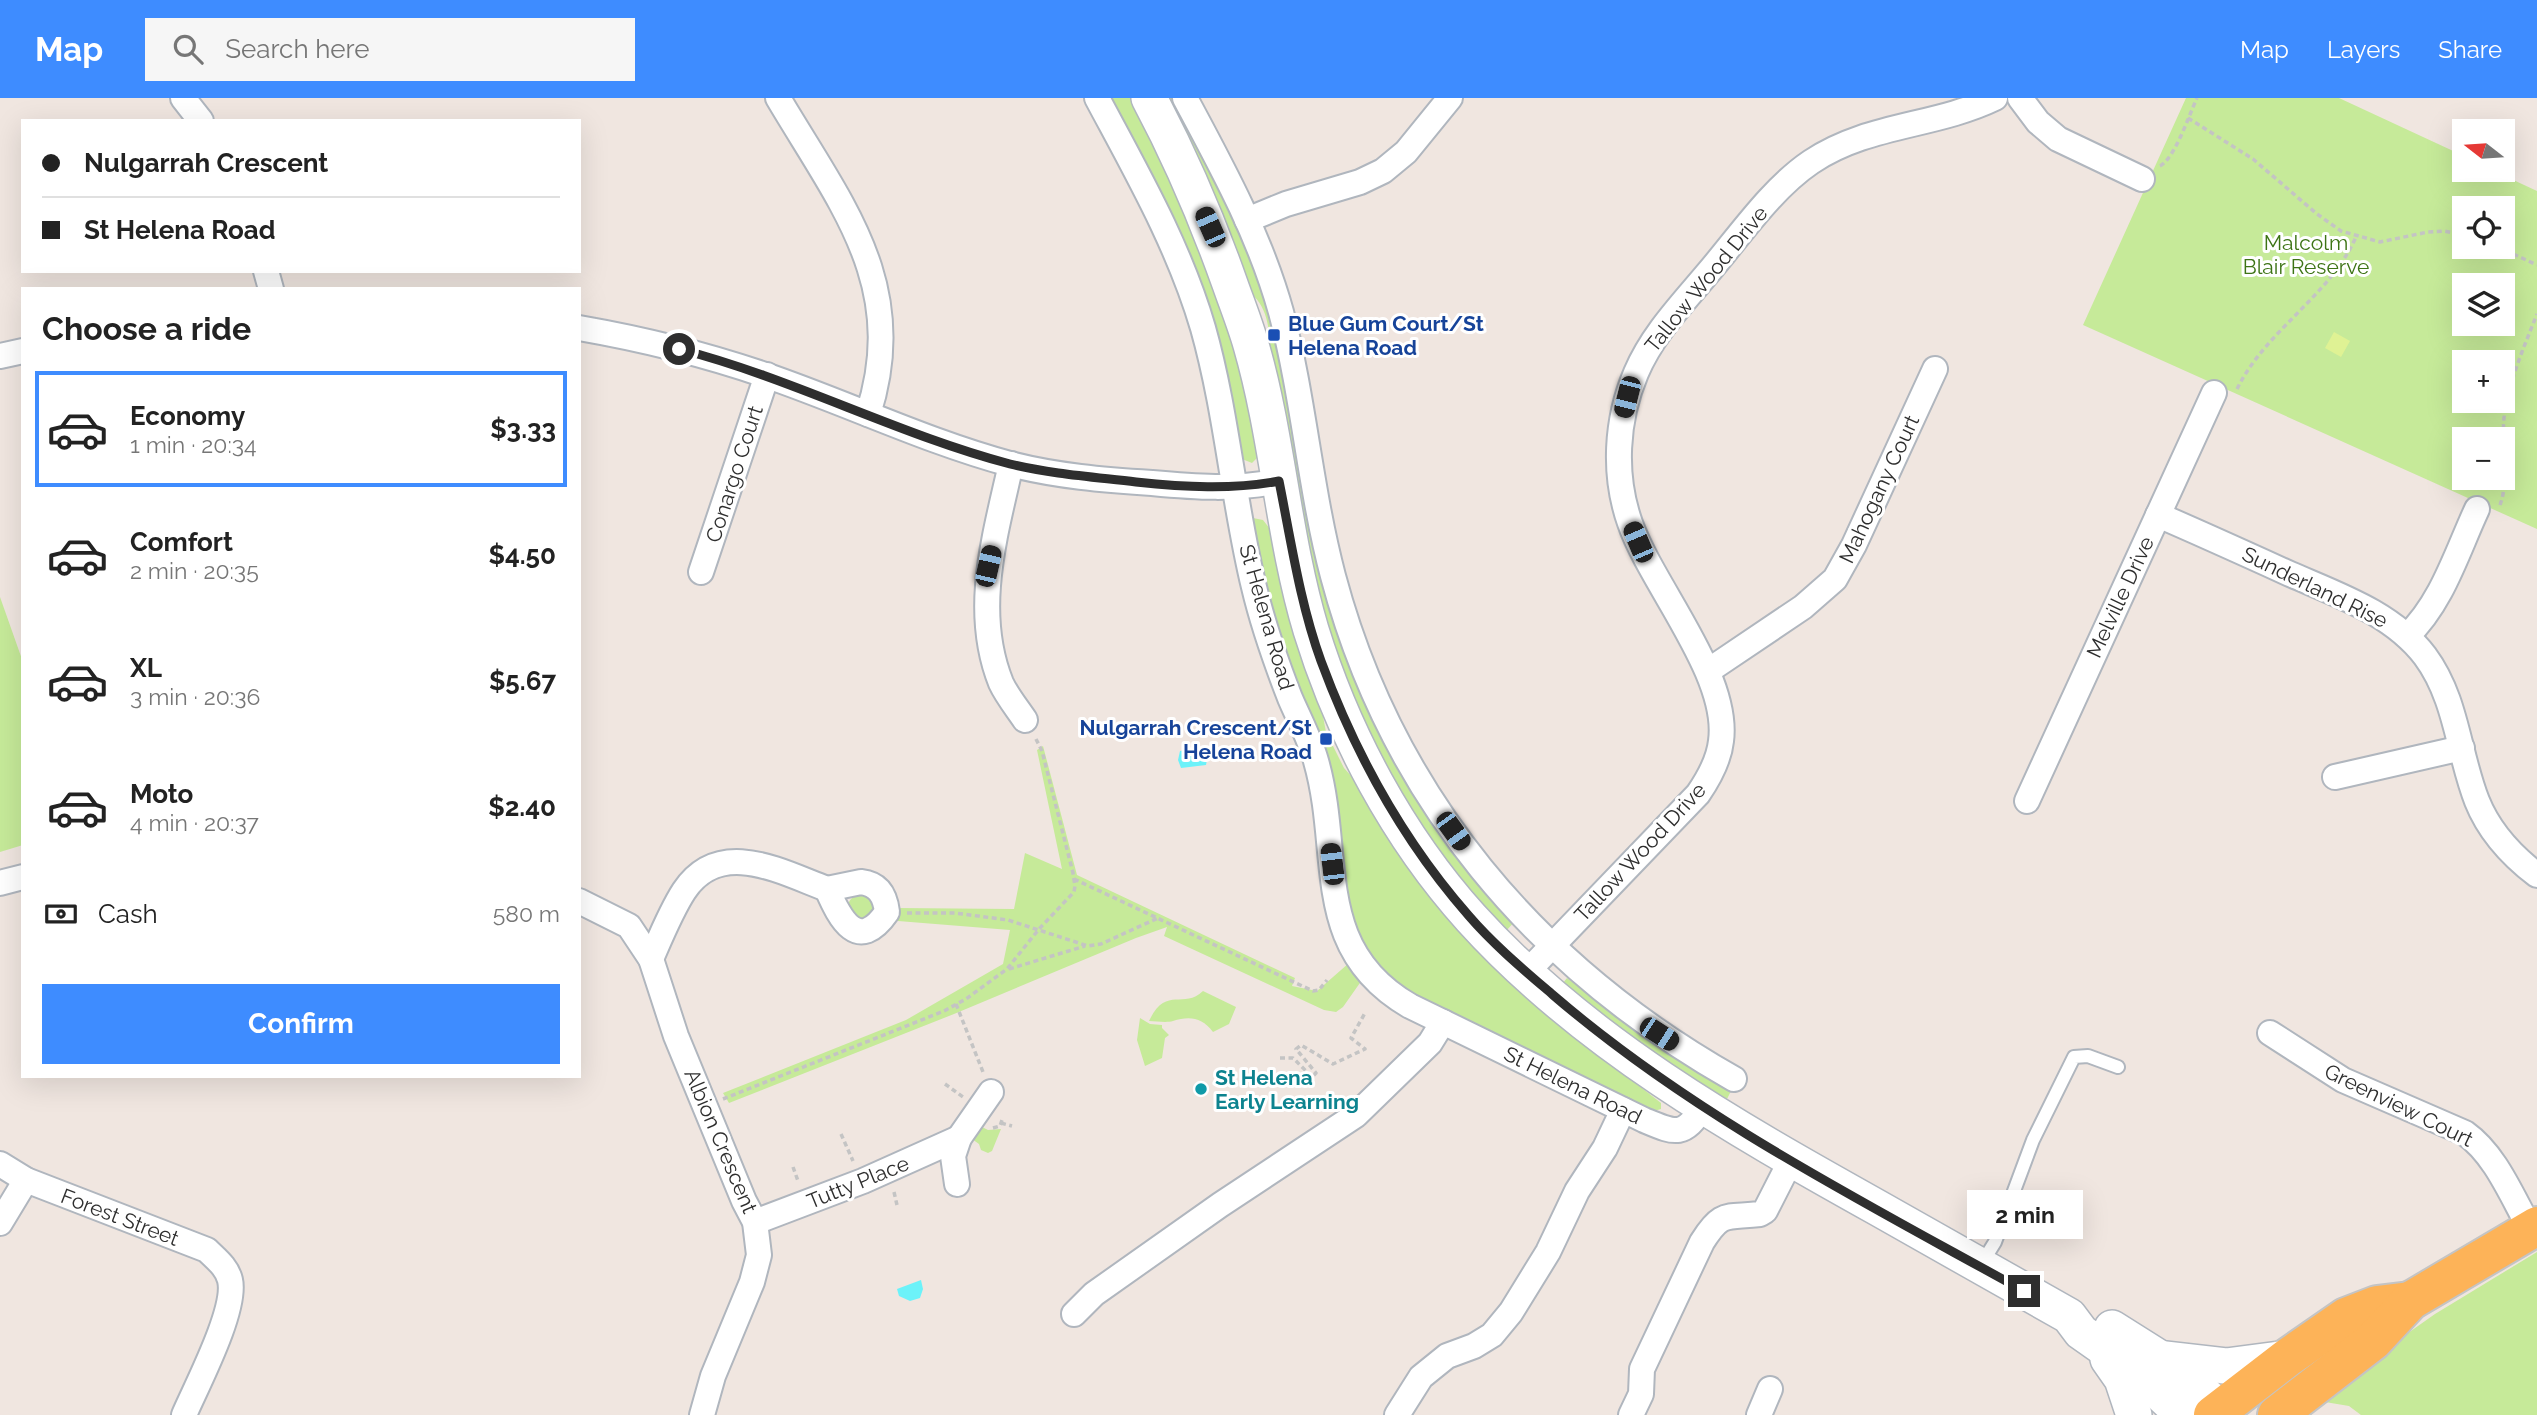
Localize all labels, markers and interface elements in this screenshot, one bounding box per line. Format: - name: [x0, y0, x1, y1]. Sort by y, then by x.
- search box: [145, 18, 635, 81]
- text: Map: [35, 30, 103, 69]
- icon: search: [169, 30, 207, 68]
- text: Search here: [225, 34, 370, 64]
- text: Map: [2240, 35, 2289, 64]
- text: Layers: [2327, 35, 2400, 64]
- text: Share: [2438, 35, 2502, 64]
- north arrow: [2452, 119, 2515, 182]
- map controls: [2452, 119, 2515, 490]
- text: Nulgarrah Crescent: [84, 148, 328, 178]
- button: locate: [2452, 196, 2515, 259]
- street label: Tallow Wood Drive: [1639, 201, 1773, 357]
- car: [1192, 204, 1229, 250]
- text: St Helena Road: [84, 215, 276, 245]
- park label: Malcolm Blair Reserve: [2243, 230, 2369, 279]
- button: layers: [2452, 273, 2515, 336]
- text: Choose a ride: [42, 310, 251, 347]
- place label: Blue Gum Court/St Helena Road: [1288, 311, 1484, 360]
- marker: Blue Gum Court/St Helena Road: [1266, 327, 1282, 343]
- route start: [663, 333, 695, 365]
- button: +: [2452, 350, 2515, 413]
- car: [1612, 374, 1643, 420]
- icon: car: [46, 398, 109, 461]
- text: Economy: [130, 401, 245, 431]
- street label: Conargo Court: [700, 402, 768, 546]
- street label: Mahogany Court: [1834, 411, 1924, 567]
- text: $3.33: [490, 414, 556, 444]
- button: −: [2452, 427, 2515, 490]
- text: 1 min · 20:34: [130, 431, 257, 458]
- car: [1621, 519, 1656, 565]
- icon: car: [46, 524, 109, 587]
- text: Comfort: [130, 527, 233, 557]
- street label: Melville Drive: [2081, 532, 2159, 662]
- text: $4.50: [488, 540, 556, 570]
- street label: St Helena Road: [1234, 541, 1300, 693]
- street label: Sunderland Rise: [2238, 541, 2392, 633]
- car: [974, 543, 1003, 589]
- text: 2 min · 20:35: [130, 557, 259, 584]
- icon: car: [46, 650, 109, 713]
- text: XL: [130, 653, 162, 683]
- text: $5.67: [489, 666, 556, 696]
- text: 3 min · 20:36: [130, 683, 260, 710]
- place label: Nulgarrah Crescent/St Helena Road: [1079, 715, 1312, 764]
- marker: Nulgarrah Crescent/St Helena Road: [1318, 731, 1334, 747]
- icon: car: [46, 776, 109, 839]
- street label: Tallow Wood Drive: [1569, 777, 1711, 927]
- text: Moto: [130, 779, 193, 809]
- text: $2.40: [488, 792, 556, 822]
- car: [1433, 808, 1474, 854]
- text: 4 min · 20:37: [130, 809, 259, 836]
- car: [1320, 842, 1345, 886]
- icon: cash: [42, 895, 80, 933]
- text: Cash: [98, 899, 158, 929]
- text: 580 m: [493, 900, 560, 927]
- button: Confirm: [42, 984, 560, 1064]
- car: [1636, 1014, 1683, 1054]
- street label: St Helena Road: [1500, 1041, 1646, 1129]
- street label: Greenview Court: [2321, 1058, 2477, 1152]
- street label: Albion Crescent: [679, 1065, 763, 1217]
- place label: St Helena Early Learning: [1215, 1065, 1359, 1114]
- marker: St Helena Early Learning: [1193, 1081, 1209, 1097]
- street label: Tutty Place: [803, 1150, 913, 1214]
- street label: Forest Street: [57, 1183, 183, 1251]
- callout: 2 min: [1966, 1190, 2082, 1238]
- text: 2 min: [1995, 1201, 2055, 1228]
- route end: [2008, 1275, 2040, 1307]

